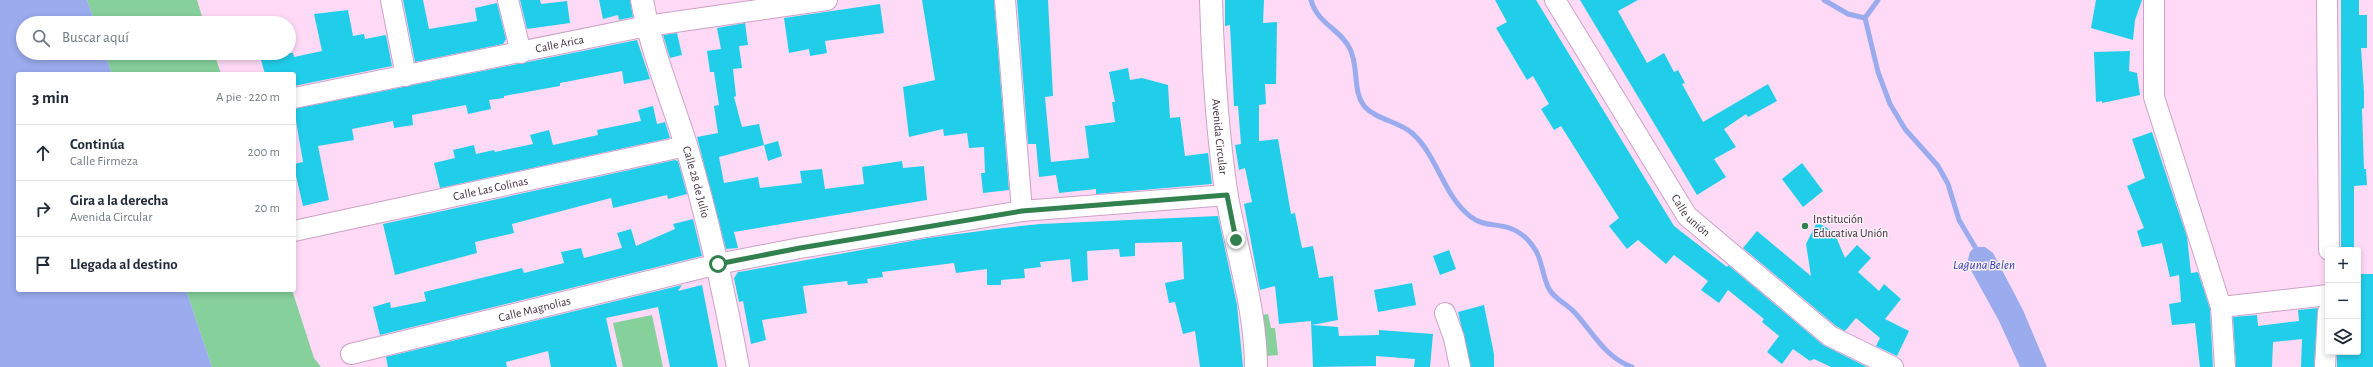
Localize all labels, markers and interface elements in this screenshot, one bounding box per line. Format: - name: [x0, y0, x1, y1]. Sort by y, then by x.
- search box: [16, 16, 296, 60]
- icon: search: [30, 27, 52, 49]
- text: Buscar aquí: [62, 30, 129, 45]
- street label: Calle Arica: [534, 33, 585, 55]
- text: 3 min: [32, 89, 69, 106]
- text: A pie · 220 m: [216, 91, 280, 104]
- street label: Avenida Circular: [1210, 98, 1230, 175]
- text: Continúa: [70, 137, 125, 152]
- icon: ahead: [32, 142, 54, 164]
- street label: Calle 28 de Julio: [681, 145, 712, 219]
- text: 200 m: [248, 146, 280, 159]
- text: Calle Firmeza: [70, 155, 138, 168]
- street label: Calle Las Colinas: [452, 174, 529, 202]
- street label: Calle unión: [1669, 192, 1712, 239]
- text: Gira a la derecha: [70, 193, 169, 208]
- icon: right: [32, 198, 54, 220]
- text: 20 m: [255, 202, 280, 215]
- text: Avenida Circular: [70, 211, 152, 224]
- place label: Institución Educativa Unión: [1813, 213, 1888, 239]
- marker: Institución Educativa Unión: [1800, 221, 1810, 231]
- route end: [1227, 231, 1245, 249]
- map controls: [2325, 247, 2361, 355]
- button: +: [2325, 247, 2361, 283]
- icon: arrive: [32, 254, 54, 276]
- route start: [709, 255, 727, 273]
- text: Llegada al destino: [70, 257, 178, 272]
- water label: Laguna Belen: [1953, 259, 2015, 272]
- button: −: [2325, 283, 2361, 319]
- street label: Calle Magnolias: [497, 294, 572, 324]
- button: layers: [2325, 319, 2361, 355]

